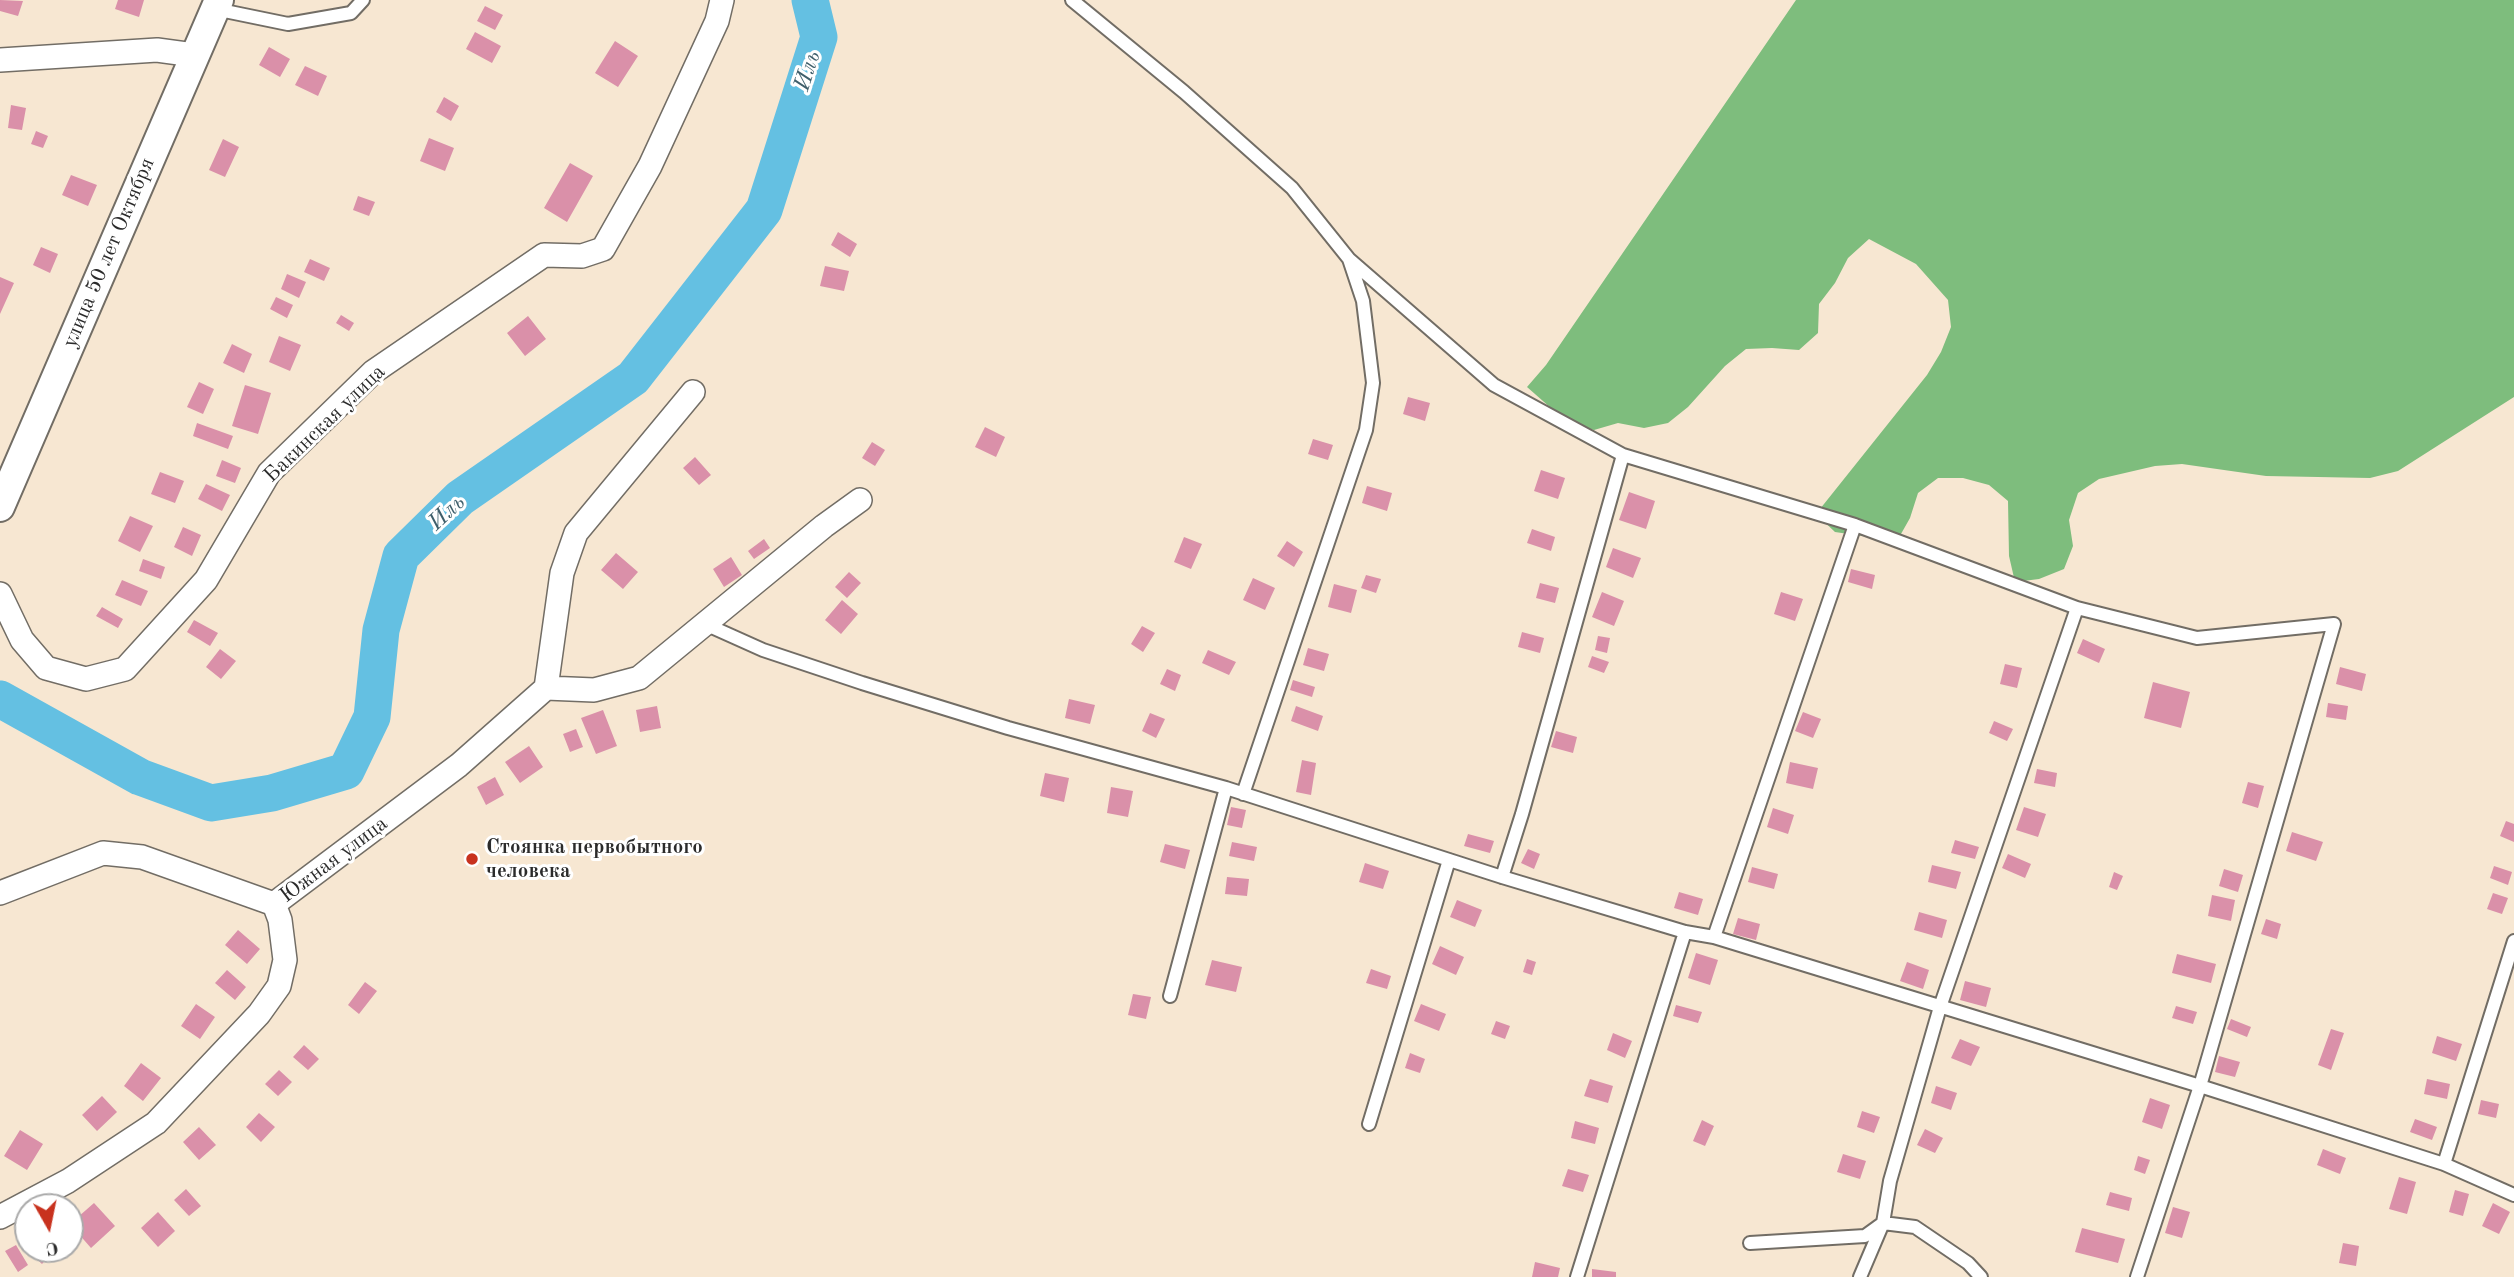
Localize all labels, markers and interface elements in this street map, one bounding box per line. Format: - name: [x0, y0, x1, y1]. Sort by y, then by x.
- water label: Иль: [789, 47, 827, 95]
- street label: улица 50 лет Октября: [58, 154, 160, 352]
- street label: Бакинская улица: [259, 360, 391, 488]
- water label: Иль: [423, 489, 471, 537]
- street label: Южная улица: [275, 811, 393, 909]
- place label: Стоянка первобытного человека: [486, 834, 703, 884]
- marker: Стоянка первобытного человека: [464, 851, 480, 867]
- north arrow: [14, 1193, 84, 1263]
- text: С: [44, 1237, 60, 1258]

